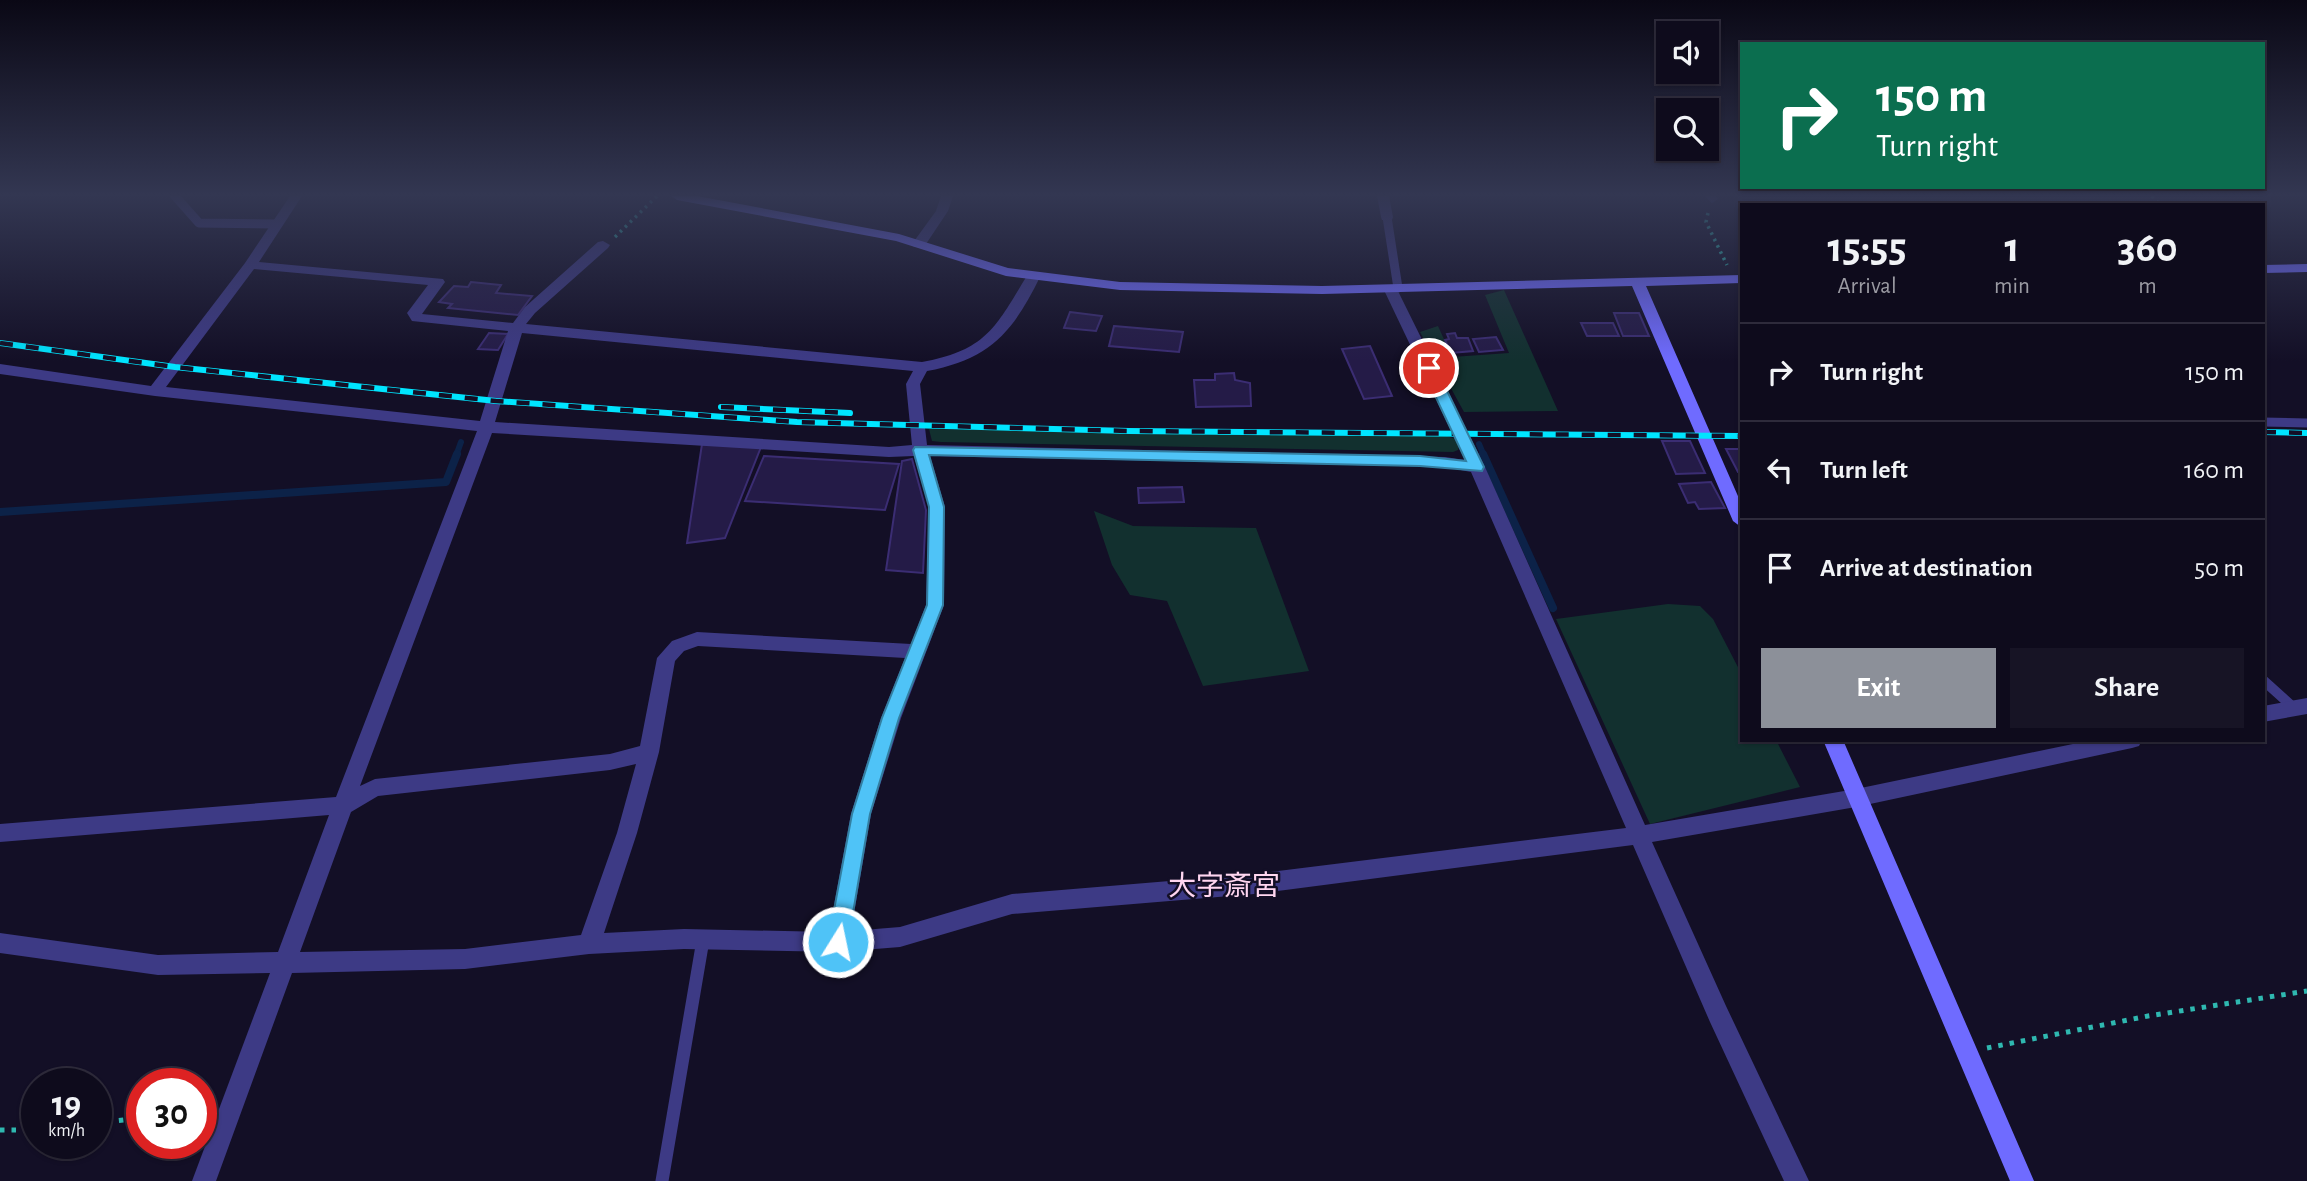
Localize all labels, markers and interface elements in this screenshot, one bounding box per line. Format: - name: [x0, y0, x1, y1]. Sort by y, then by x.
- map controls: [1656, 21, 1719, 161]
- button: sound: [1656, 21, 1719, 84]
- icon: right: [1761, 70, 1852, 161]
- text: 150 m: [1876, 72, 1987, 121]
- button: search: [1656, 98, 1719, 161]
- text: Turn right: [1876, 130, 1998, 162]
- text: 15:55: [1827, 227, 1907, 269]
- text: 1: [2004, 227, 2020, 269]
- text: 360: [2117, 227, 2178, 269]
- text: Arrival: [1837, 275, 1897, 298]
- text: min: [1994, 275, 2030, 298]
- text: m: [2138, 275, 2157, 298]
- pin: [1399, 338, 1459, 398]
- icon: arrive: [1410, 349, 1448, 387]
- icon: right: [1761, 353, 1799, 391]
- text: Turn right: [1820, 359, 1923, 385]
- text: 150 m: [2185, 359, 2244, 385]
- icon: left: [1761, 451, 1799, 489]
- text: Turn left: [1820, 457, 1908, 483]
- text: 160 m: [2184, 457, 2244, 483]
- icon: arrive: [1761, 549, 1799, 587]
- text: Arrive at destination: [1820, 555, 2033, 581]
- text: 50 m: [2194, 555, 2244, 581]
- button: Exit: [1761, 648, 1996, 728]
- button: Share: [2010, 648, 2244, 728]
- district label: 大字斎宮: [1168, 871, 1280, 901]
- position arrow: [801, 905, 875, 979]
- speed limit sign: 30: [126, 1068, 217, 1159]
- text: 19: [52, 1087, 81, 1122]
- text: km/h: [48, 1122, 85, 1140]

